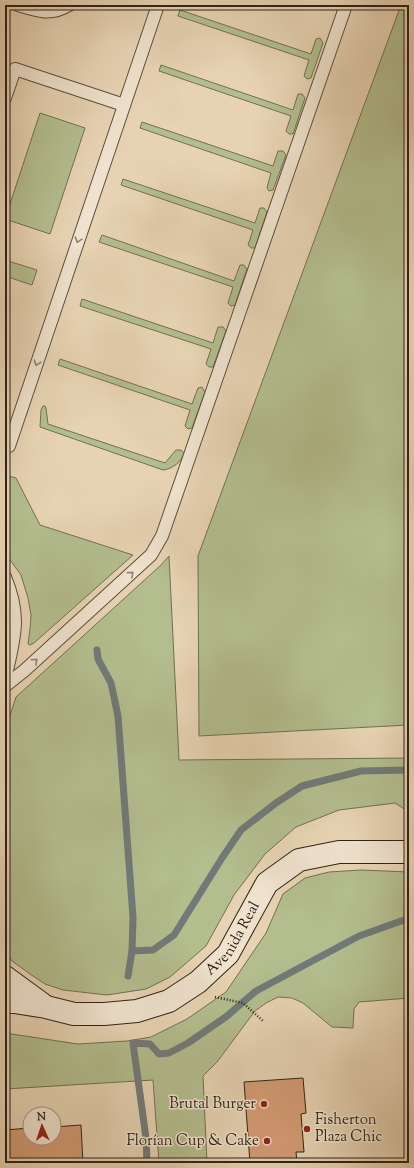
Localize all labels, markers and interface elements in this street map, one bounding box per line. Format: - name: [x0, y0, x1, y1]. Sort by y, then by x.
- one-way arrow: [75, 237, 83, 244]
- one-way arrow: [33, 360, 42, 367]
- one-way arrow: [126, 571, 134, 578]
- one-way arrow: [30, 658, 38, 666]
- street label: Avenida Real: [201, 898, 265, 980]
- place label: Brutal Burger: [169, 1094, 256, 1115]
- marker: Brutal Burger: [259, 1099, 269, 1109]
- north arrow: [22, 1106, 62, 1146]
- text: N: [36, 1109, 47, 1125]
- place label: Fisherton Plaza Chic: [315, 1110, 382, 1148]
- marker: Fisherton Plaza Chic: [302, 1124, 312, 1134]
- place label: Florían Cup & Cake: [126, 1131, 259, 1152]
- marker: Florían Cup & Cake: [262, 1136, 272, 1146]

